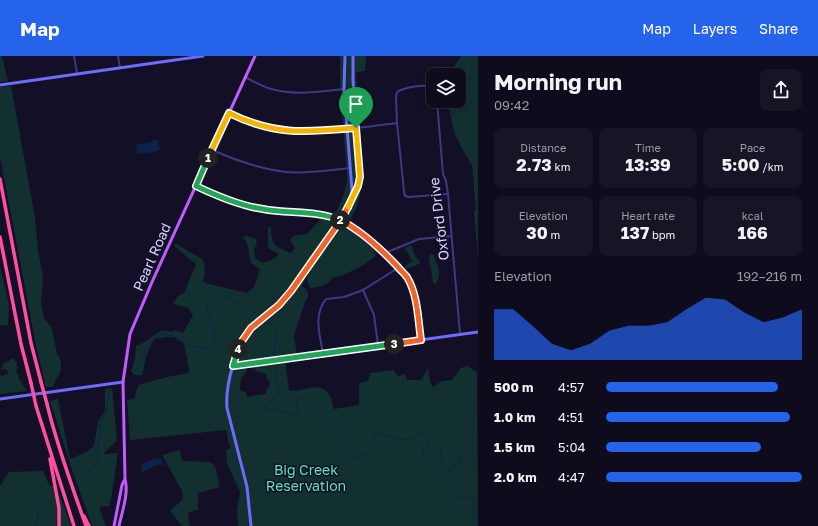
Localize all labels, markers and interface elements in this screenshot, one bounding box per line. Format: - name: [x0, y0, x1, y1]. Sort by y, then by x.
- text: Map: [20, 17, 60, 40]
- text: Map: [642, 20, 671, 37]
- text: Layers: [693, 20, 737, 37]
- text: Share: [759, 20, 798, 37]
- map controls: [426, 68, 466, 108]
- button: layers: [426, 68, 466, 108]
- text: Morning run: [494, 68, 622, 95]
- button: share: [760, 69, 802, 111]
- pin: [339, 87, 373, 128]
- icon: arrive: [345, 93, 367, 115]
- text: 09:42: [494, 97, 529, 113]
- text: Distance: [520, 141, 566, 154]
- text: Time: [635, 141, 661, 154]
- text: Pace: [740, 141, 766, 154]
- pin: 1: [198, 148, 218, 168]
- text: 1: [205, 151, 211, 164]
- text: 2.73: [516, 154, 552, 175]
- text: 13:39: [625, 154, 671, 175]
- text: 5:00: [722, 154, 760, 175]
- text: km: [552, 160, 570, 173]
- text: /km: [760, 160, 784, 173]
- street label: Oxford Drive: [425, 177, 452, 261]
- text: Elevation: [519, 209, 568, 222]
- text: Heart rate: [621, 209, 675, 222]
- text: kcal: [742, 209, 764, 222]
- pin: 2: [330, 210, 350, 230]
- text: 2: [337, 213, 343, 226]
- street label: Pearl Road: [129, 220, 174, 294]
- text: 30: [526, 222, 548, 243]
- text: 137: [621, 222, 649, 243]
- text: 166: [737, 222, 768, 243]
- text: m: [548, 228, 560, 241]
- text: bpm: [649, 228, 675, 241]
- text: Elevation: [494, 268, 552, 284]
- text: 192–216 m: [737, 268, 802, 284]
- pin: 3: [384, 334, 404, 354]
- text: 3: [391, 337, 397, 350]
- pin: 4: [228, 339, 248, 359]
- text: 4: [235, 342, 241, 355]
- text: 500 m: [494, 379, 533, 395]
- text: 4:57: [558, 379, 584, 395]
- text: 1.0 km: [494, 409, 535, 425]
- text: 4:51: [558, 409, 584, 425]
- text: 1.5 km: [494, 439, 535, 455]
- text: 5:04: [558, 439, 585, 455]
- park label: Big Creek Reservation: [266, 461, 346, 494]
- text: 2.0 km: [494, 469, 537, 485]
- text: 4:47: [558, 469, 585, 485]

